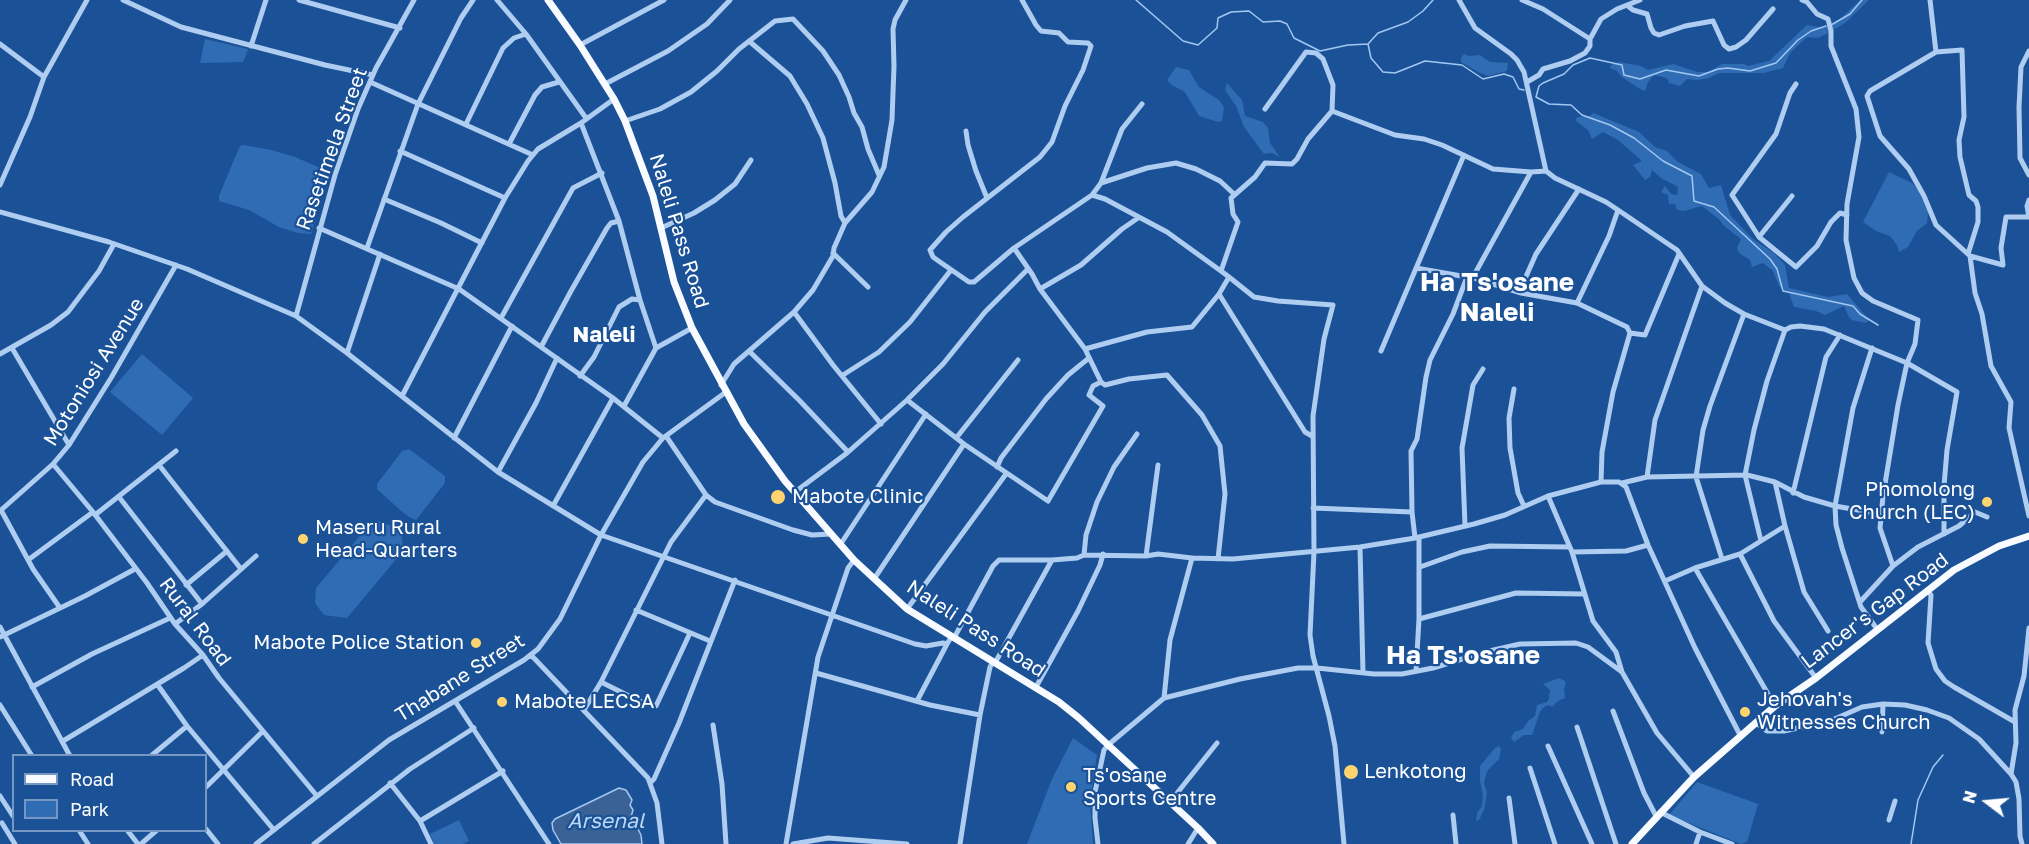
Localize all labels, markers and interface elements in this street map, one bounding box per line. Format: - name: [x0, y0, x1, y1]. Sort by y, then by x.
- street label: Rasetimela Street: [291, 64, 373, 234]
- street label: Naleli Pass Road: [644, 151, 714, 311]
- district label: Ha Ts'osane Naleli: [1420, 267, 1574, 328]
- street label: Motoniosi Avenue: [39, 293, 149, 451]
- district label: Naleli: [572, 322, 636, 348]
- place label: Phomolong Church (LEC): [1849, 478, 1975, 525]
- place label: Mabote Clinic: [792, 485, 923, 509]
- marker: Mabote Clinic: [769, 488, 787, 506]
- marker: Phomolong Church (LEC): [1980, 495, 1994, 509]
- place label: Maseru Rural Head-Quarters: [315, 516, 457, 563]
- marker: Maseru Rural Head-Quarters: [296, 532, 310, 546]
- street label: Lancer's Gap Road: [1797, 548, 1953, 674]
- street label: Rural Road: [154, 573, 236, 671]
- street label: Naleli Pass Road: [902, 575, 1050, 683]
- street label: Thabane Street: [391, 629, 529, 727]
- place label: Mabote Police Station: [253, 631, 464, 655]
- marker: Mabote Police Station: [469, 636, 483, 650]
- district label: Ha Ts'osane: [1386, 640, 1540, 672]
- place label: Jehovah's Witnesses Church: [1757, 688, 1931, 735]
- place label: Mabote LECSA: [514, 690, 654, 714]
- marker: Mabote LECSA: [495, 695, 509, 709]
- marker: Jehovah's Witnesses Church: [1738, 705, 1752, 719]
- legend: [12, 754, 207, 832]
- place label: Lenkotong: [1364, 760, 1467, 784]
- marker: Lenkotong: [1342, 763, 1360, 781]
- place label: Ts'osane Sports Centre: [1083, 764, 1216, 811]
- text: Road: [70, 768, 114, 790]
- north arrow: [1957, 772, 2017, 832]
- marker: Ts'osane Sports Centre: [1064, 780, 1078, 794]
- text: N: [1958, 788, 1981, 806]
- text: Park: [70, 798, 109, 820]
- water label: Arsenal: [567, 808, 645, 834]

